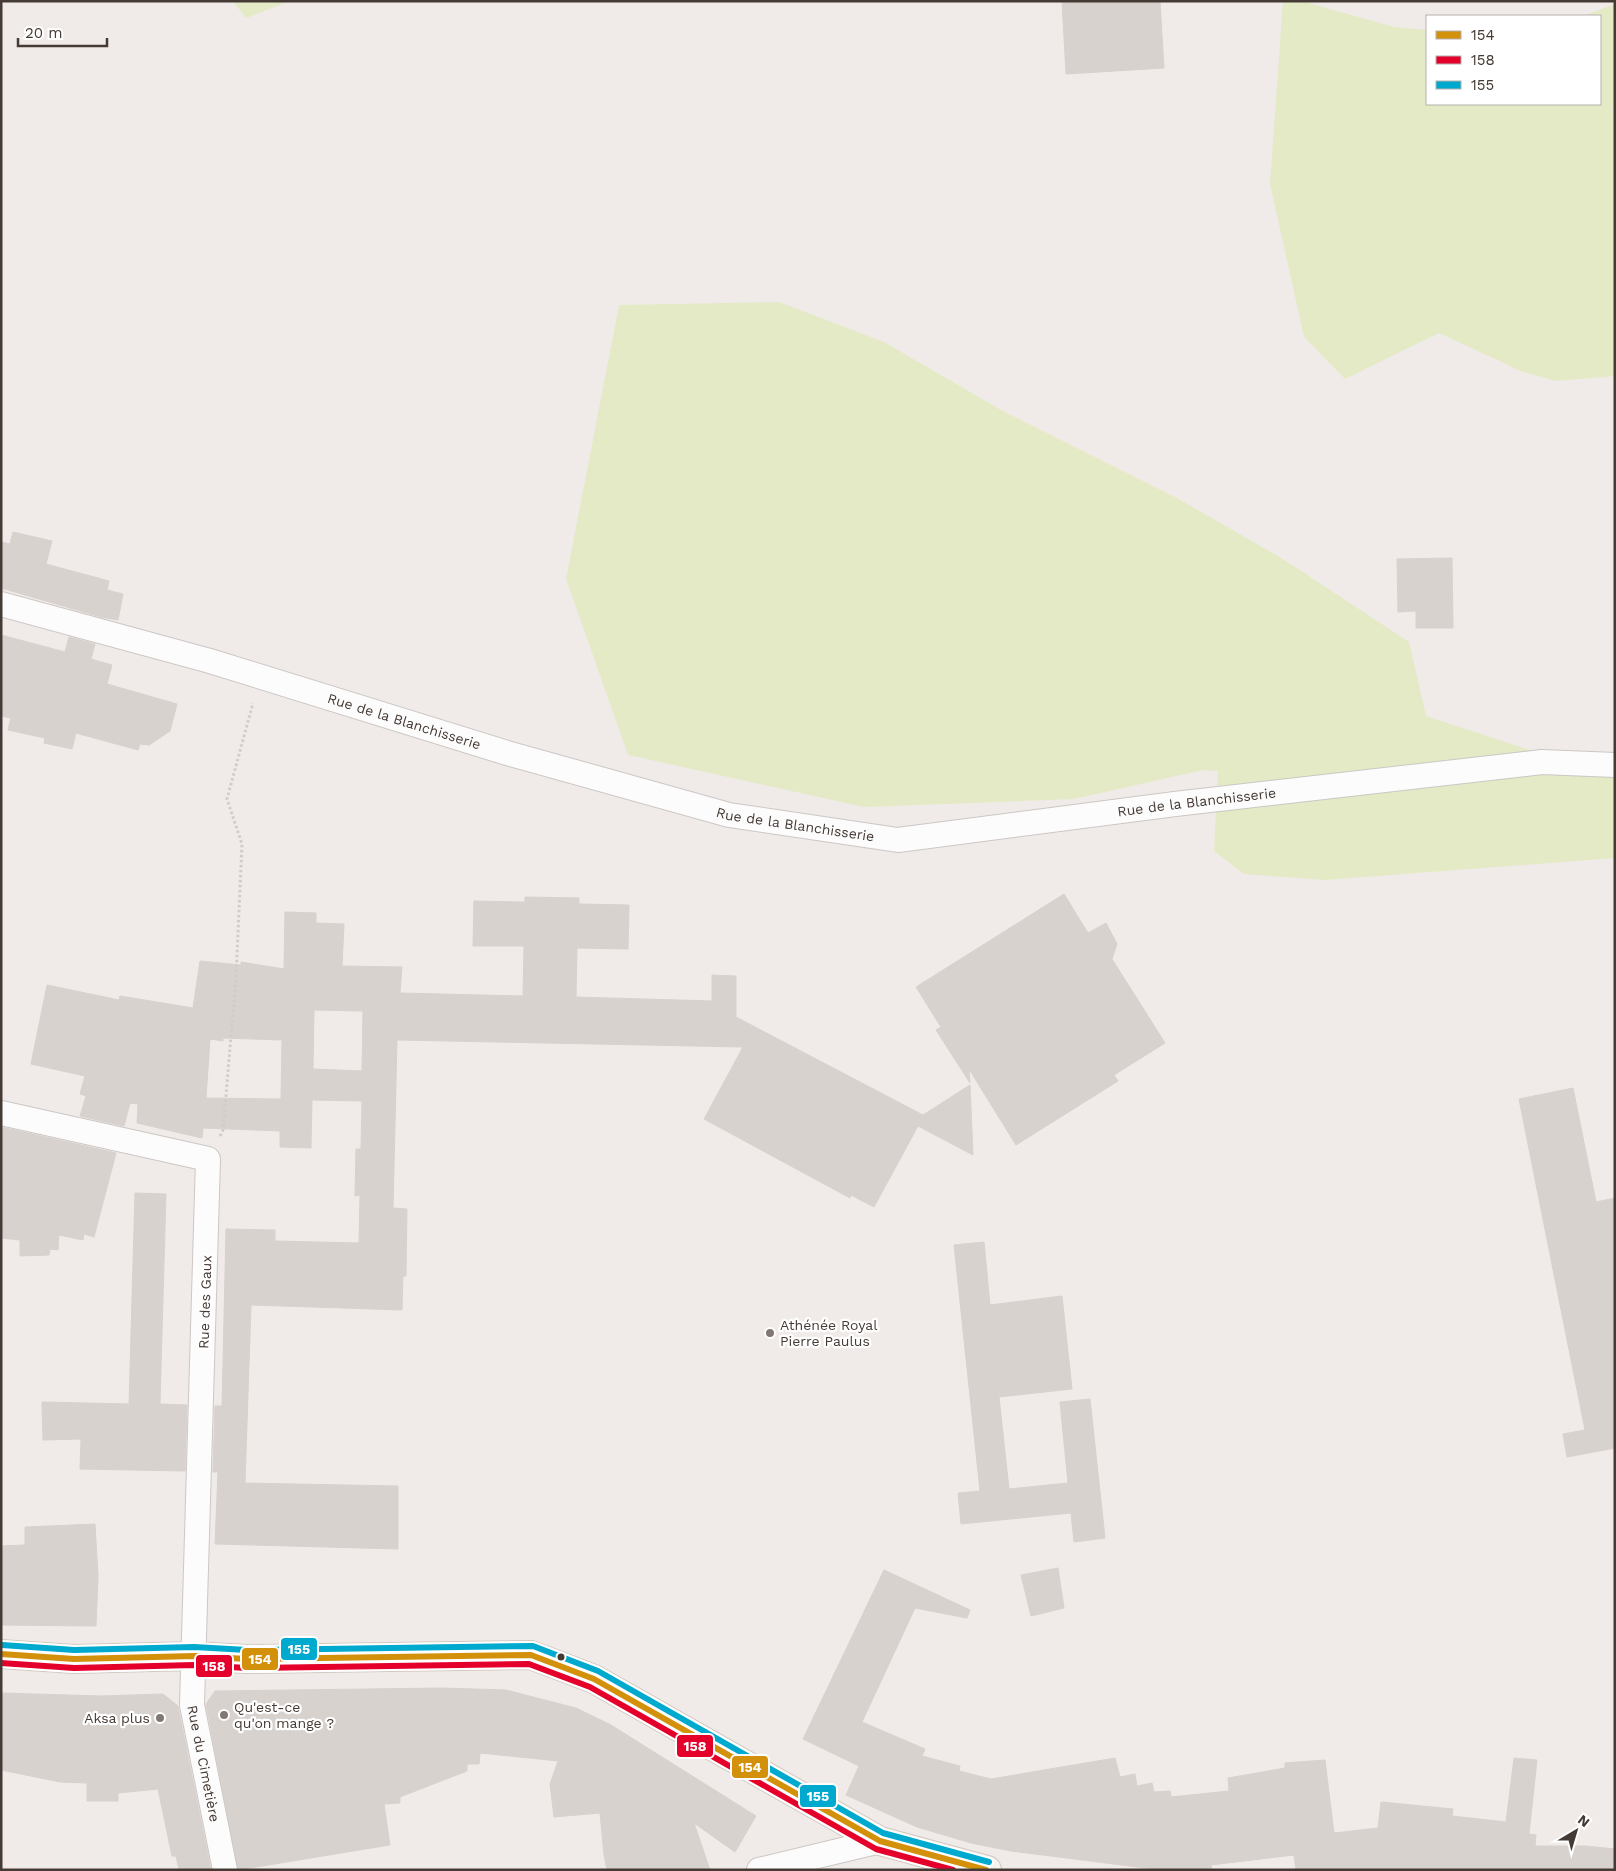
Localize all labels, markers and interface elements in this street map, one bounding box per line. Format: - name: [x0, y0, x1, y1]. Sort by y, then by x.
- scale bar: [18, 15, 106, 47]
- legend: [1426, 15, 1601, 105]
- text: 20 m: [25, 24, 63, 42]
- text: 154: [1471, 26, 1495, 44]
- text: 158: [1471, 51, 1495, 69]
- text: 155: [1471, 76, 1494, 94]
- street label: Rue de la Blanchisserie: [326, 690, 483, 752]
- street label: Rue de la Blanchisserie: [1116, 784, 1277, 819]
- street label: Rue de la Blanchisserie: [714, 804, 875, 844]
- street label: Rue des Gaux: [195, 1255, 215, 1349]
- place label: Athénée Royal Pierre Paulus: [780, 1317, 878, 1349]
- marker: Athénée Royal Pierre Paulus: [764, 1327, 776, 1339]
- line badge: 155: [280, 1637, 318, 1661]
- text: 155: [288, 1641, 310, 1657]
- line badge: 154: [241, 1647, 279, 1671]
- text: 154: [248, 1651, 272, 1667]
- unlabelled marker: [556, 1652, 566, 1662]
- line badge: 158: [195, 1654, 233, 1678]
- text: 158: [203, 1658, 226, 1674]
- place label: Qu'est-ce qu'on mange ?: [234, 1699, 334, 1731]
- street label: Rue du Cimetière: [184, 1704, 223, 1823]
- marker: Qu'est-ce qu'on mange ?: [218, 1709, 230, 1721]
- place label: Aksa plus: [84, 1710, 150, 1726]
- marker: Aksa plus: [154, 1712, 166, 1724]
- line badge: 158: [676, 1734, 714, 1758]
- text: 158: [684, 1738, 707, 1754]
- line badge: 154: [731, 1755, 769, 1779]
- text: 154: [738, 1759, 762, 1775]
- line badge: 155: [799, 1784, 837, 1808]
- text: 155: [807, 1788, 829, 1804]
- north arrow: [1551, 1806, 1601, 1856]
- text: N: [1575, 1811, 1593, 1830]

